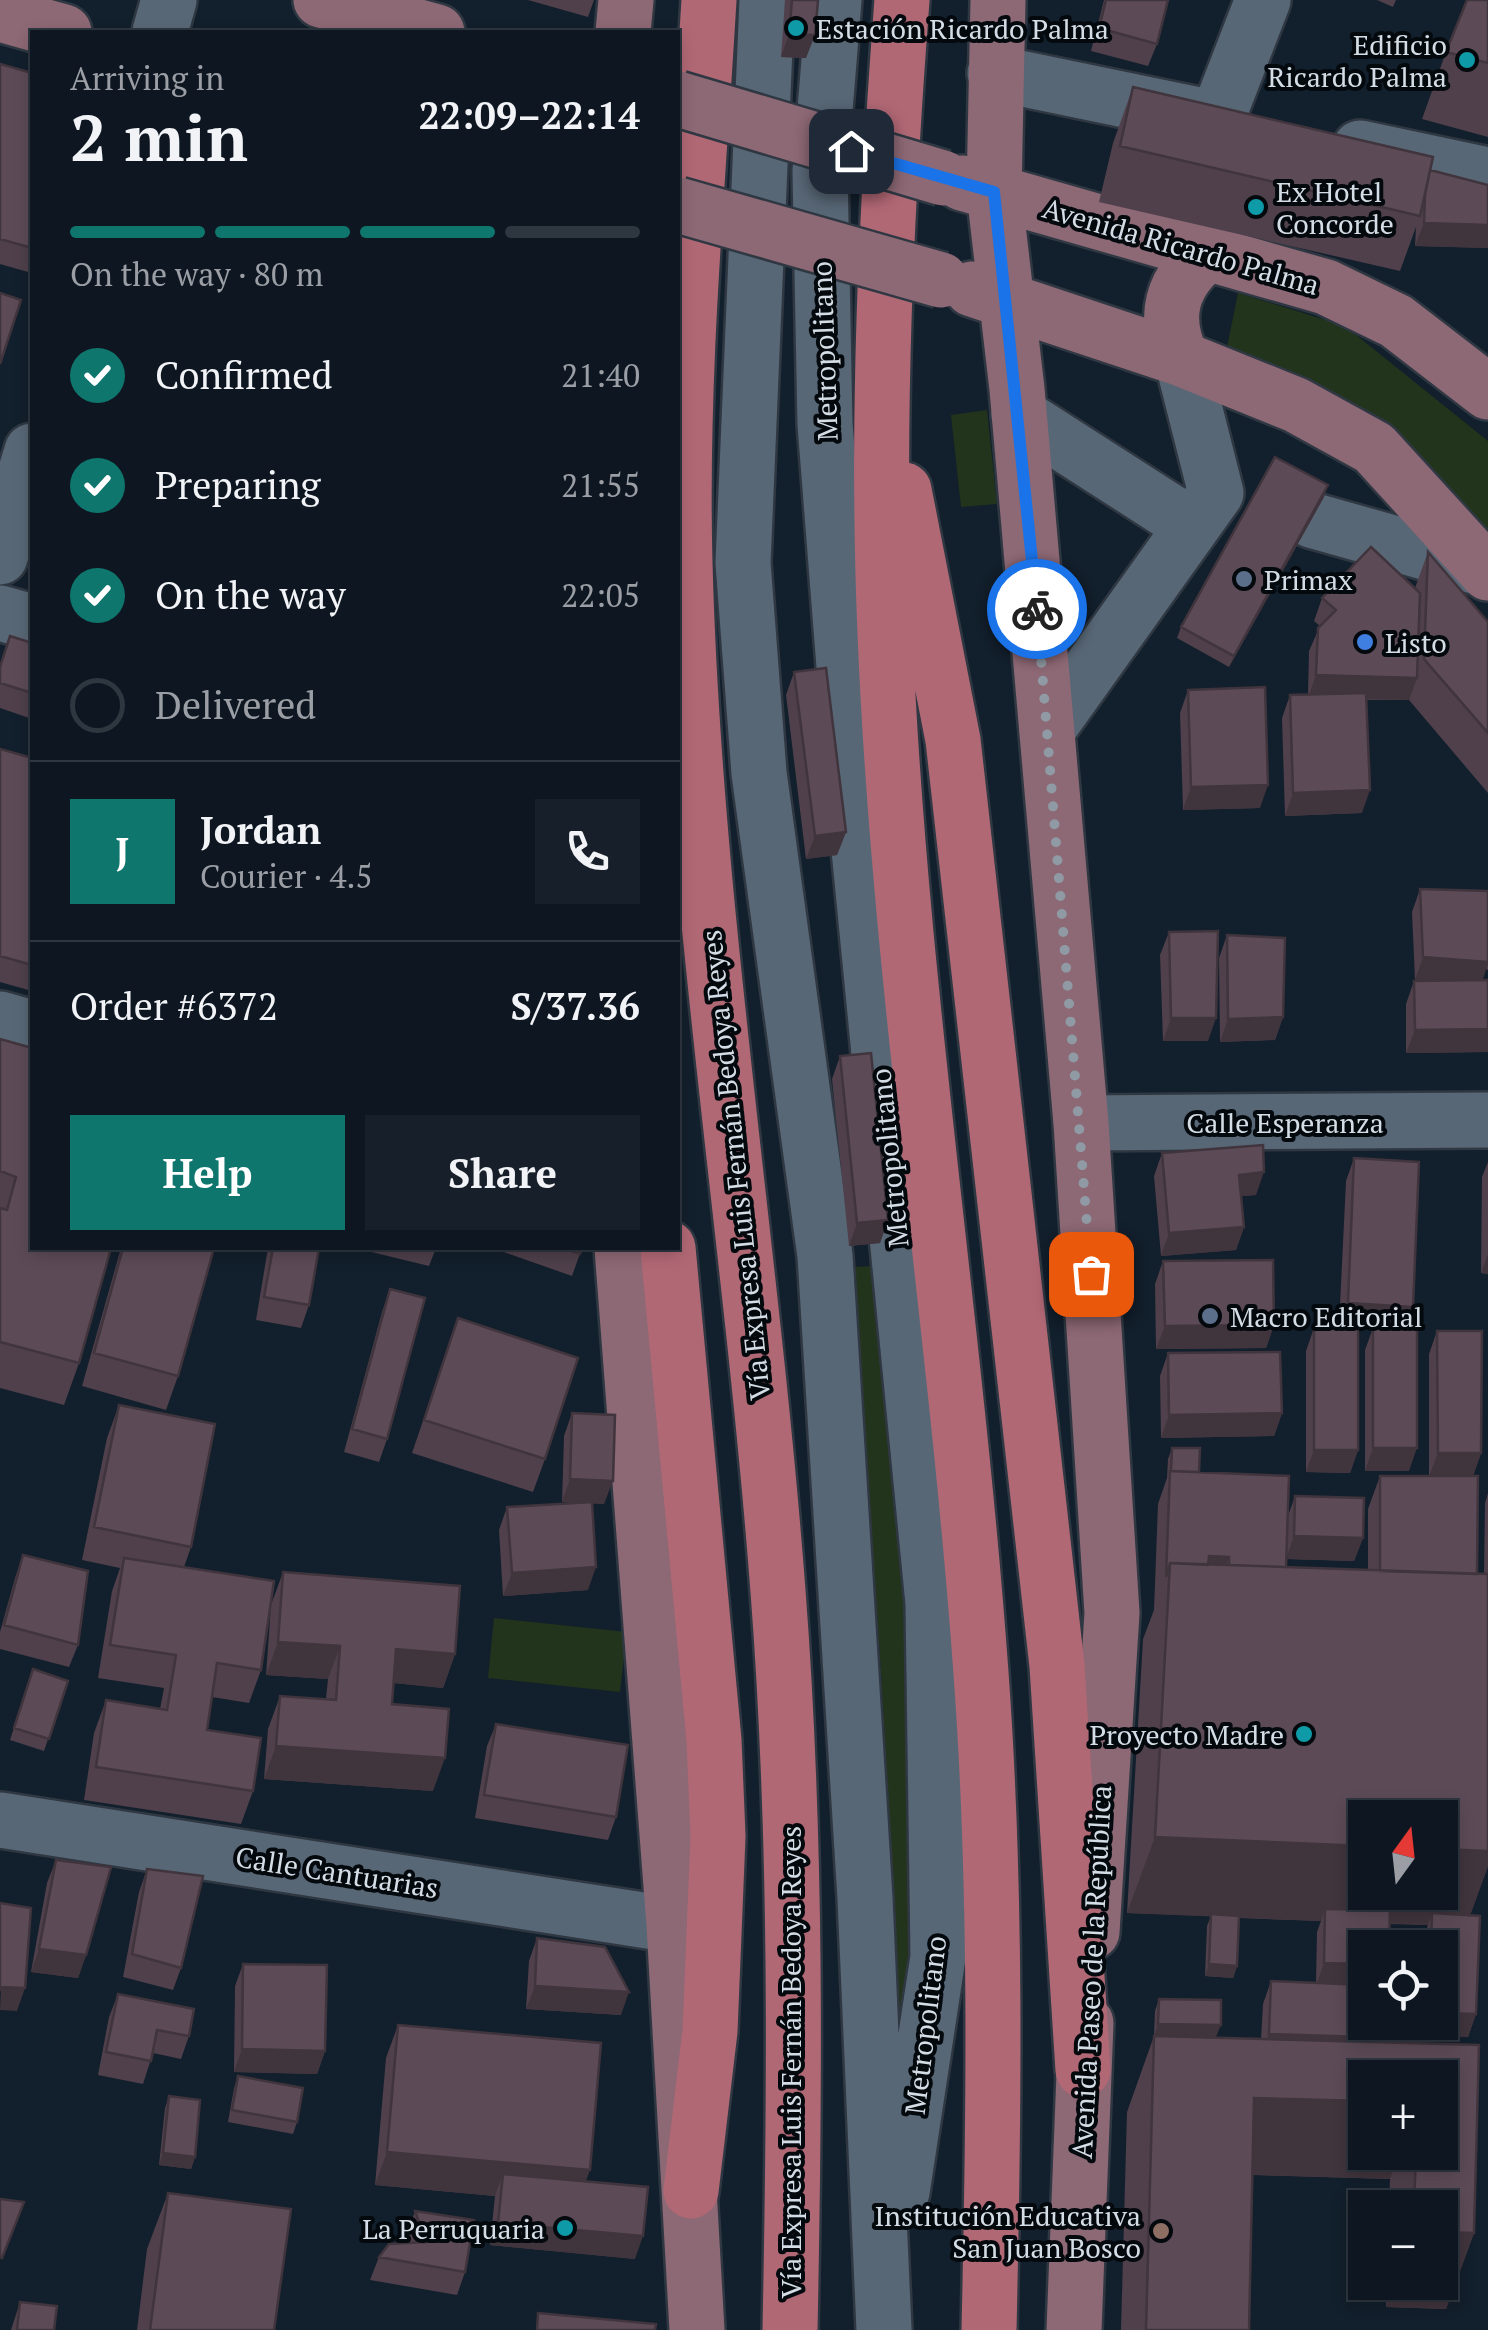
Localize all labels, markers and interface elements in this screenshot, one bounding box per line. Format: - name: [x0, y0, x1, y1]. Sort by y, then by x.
- place label: Estación Ricardo Palma: [816, 10, 1109, 47]
- marker: Estación Ricardo Palma: [785, 17, 807, 39]
- place label: Edificio Ricardo Palma: [1267, 26, 1447, 95]
- marker: Edificio Ricardo Palma: [1456, 49, 1478, 71]
- text: Arriving in: [70, 57, 224, 99]
- text: 22:09–22:14: [418, 90, 640, 140]
- text: 2 min: [70, 93, 248, 180]
- pin: [809, 109, 894, 194]
- icon: home: [824, 124, 879, 179]
- place label: Ex Hotel Concorde: [1276, 173, 1394, 242]
- street label: Avenida Ricardo Palma: [1038, 189, 1324, 303]
- marker: Ex Hotel Concorde: [1245, 196, 1267, 218]
- text: On the way · 80 m: [70, 253, 323, 295]
- street label: Metropolitano: [802, 260, 846, 442]
- icon: check: [70, 348, 125, 403]
- text: Confirmed: [155, 350, 333, 400]
- text: 21:40: [561, 354, 640, 396]
- icon: check: [70, 458, 125, 513]
- text: Preparing: [155, 460, 321, 510]
- text: 21:55: [561, 464, 640, 506]
- courier: [987, 559, 1087, 659]
- place label: Primax: [1264, 561, 1353, 598]
- icon: check: [70, 568, 125, 623]
- marker: Primax: [1233, 568, 1255, 590]
- text: On the way: [155, 570, 346, 620]
- text: 22:05: [561, 574, 640, 616]
- icon: bike: [1010, 582, 1065, 637]
- place label: Listo: [1385, 624, 1447, 661]
- marker: Listo: [1354, 631, 1376, 653]
- text: Delivered: [155, 680, 316, 730]
- button: phone: [535, 799, 640, 904]
- text: Jordan: [200, 805, 321, 855]
- text: J: [116, 826, 129, 876]
- text: Courier · 4.5: [200, 855, 372, 897]
- street label: Vía Expresa Luis Fernán Bedoya Reyes: [692, 928, 778, 1402]
- text: Order #6372: [70, 981, 278, 1031]
- text: S/37.36: [511, 981, 640, 1031]
- street label: Metropolitano: [861, 1067, 917, 1249]
- street label: Calle Esperanza: [1186, 1104, 1384, 1141]
- button: Help: [70, 1115, 345, 1230]
- button: Share: [365, 1115, 640, 1230]
- pin: [1049, 1232, 1134, 1317]
- icon: bag: [1064, 1247, 1119, 1302]
- place label: Macro Editorial: [1230, 1298, 1422, 1335]
- marker: Macro Editorial: [1199, 1305, 1221, 1327]
- place label: Proyecto Madre: [1089, 1716, 1284, 1753]
- marker: Proyecto Madre: [1293, 1723, 1315, 1745]
- street label: Avenida Paseo de la República: [1063, 1784, 1119, 2160]
- north arrow: [1348, 1800, 1458, 1910]
- map controls: [1348, 1800, 1458, 2300]
- street label: Vía Expresa Luis Fernán Bedoya Reyes: [772, 1826, 809, 2298]
- street label: Calle Cantuarias: [233, 1838, 441, 1906]
- button: locate: [1348, 1930, 1458, 2040]
- street label: Metropolitano: [896, 1934, 954, 2116]
- button: +: [1348, 2060, 1458, 2170]
- button: −: [1348, 2190, 1458, 2300]
- place label: Institución Educativa San Juan Bosco: [874, 2197, 1141, 2266]
- place label: La Perruquaria: [362, 2210, 545, 2247]
- marker: La Perruquaria: [554, 2217, 576, 2239]
- marker: Institución Educativa San Juan Bosco: [1150, 2220, 1172, 2242]

